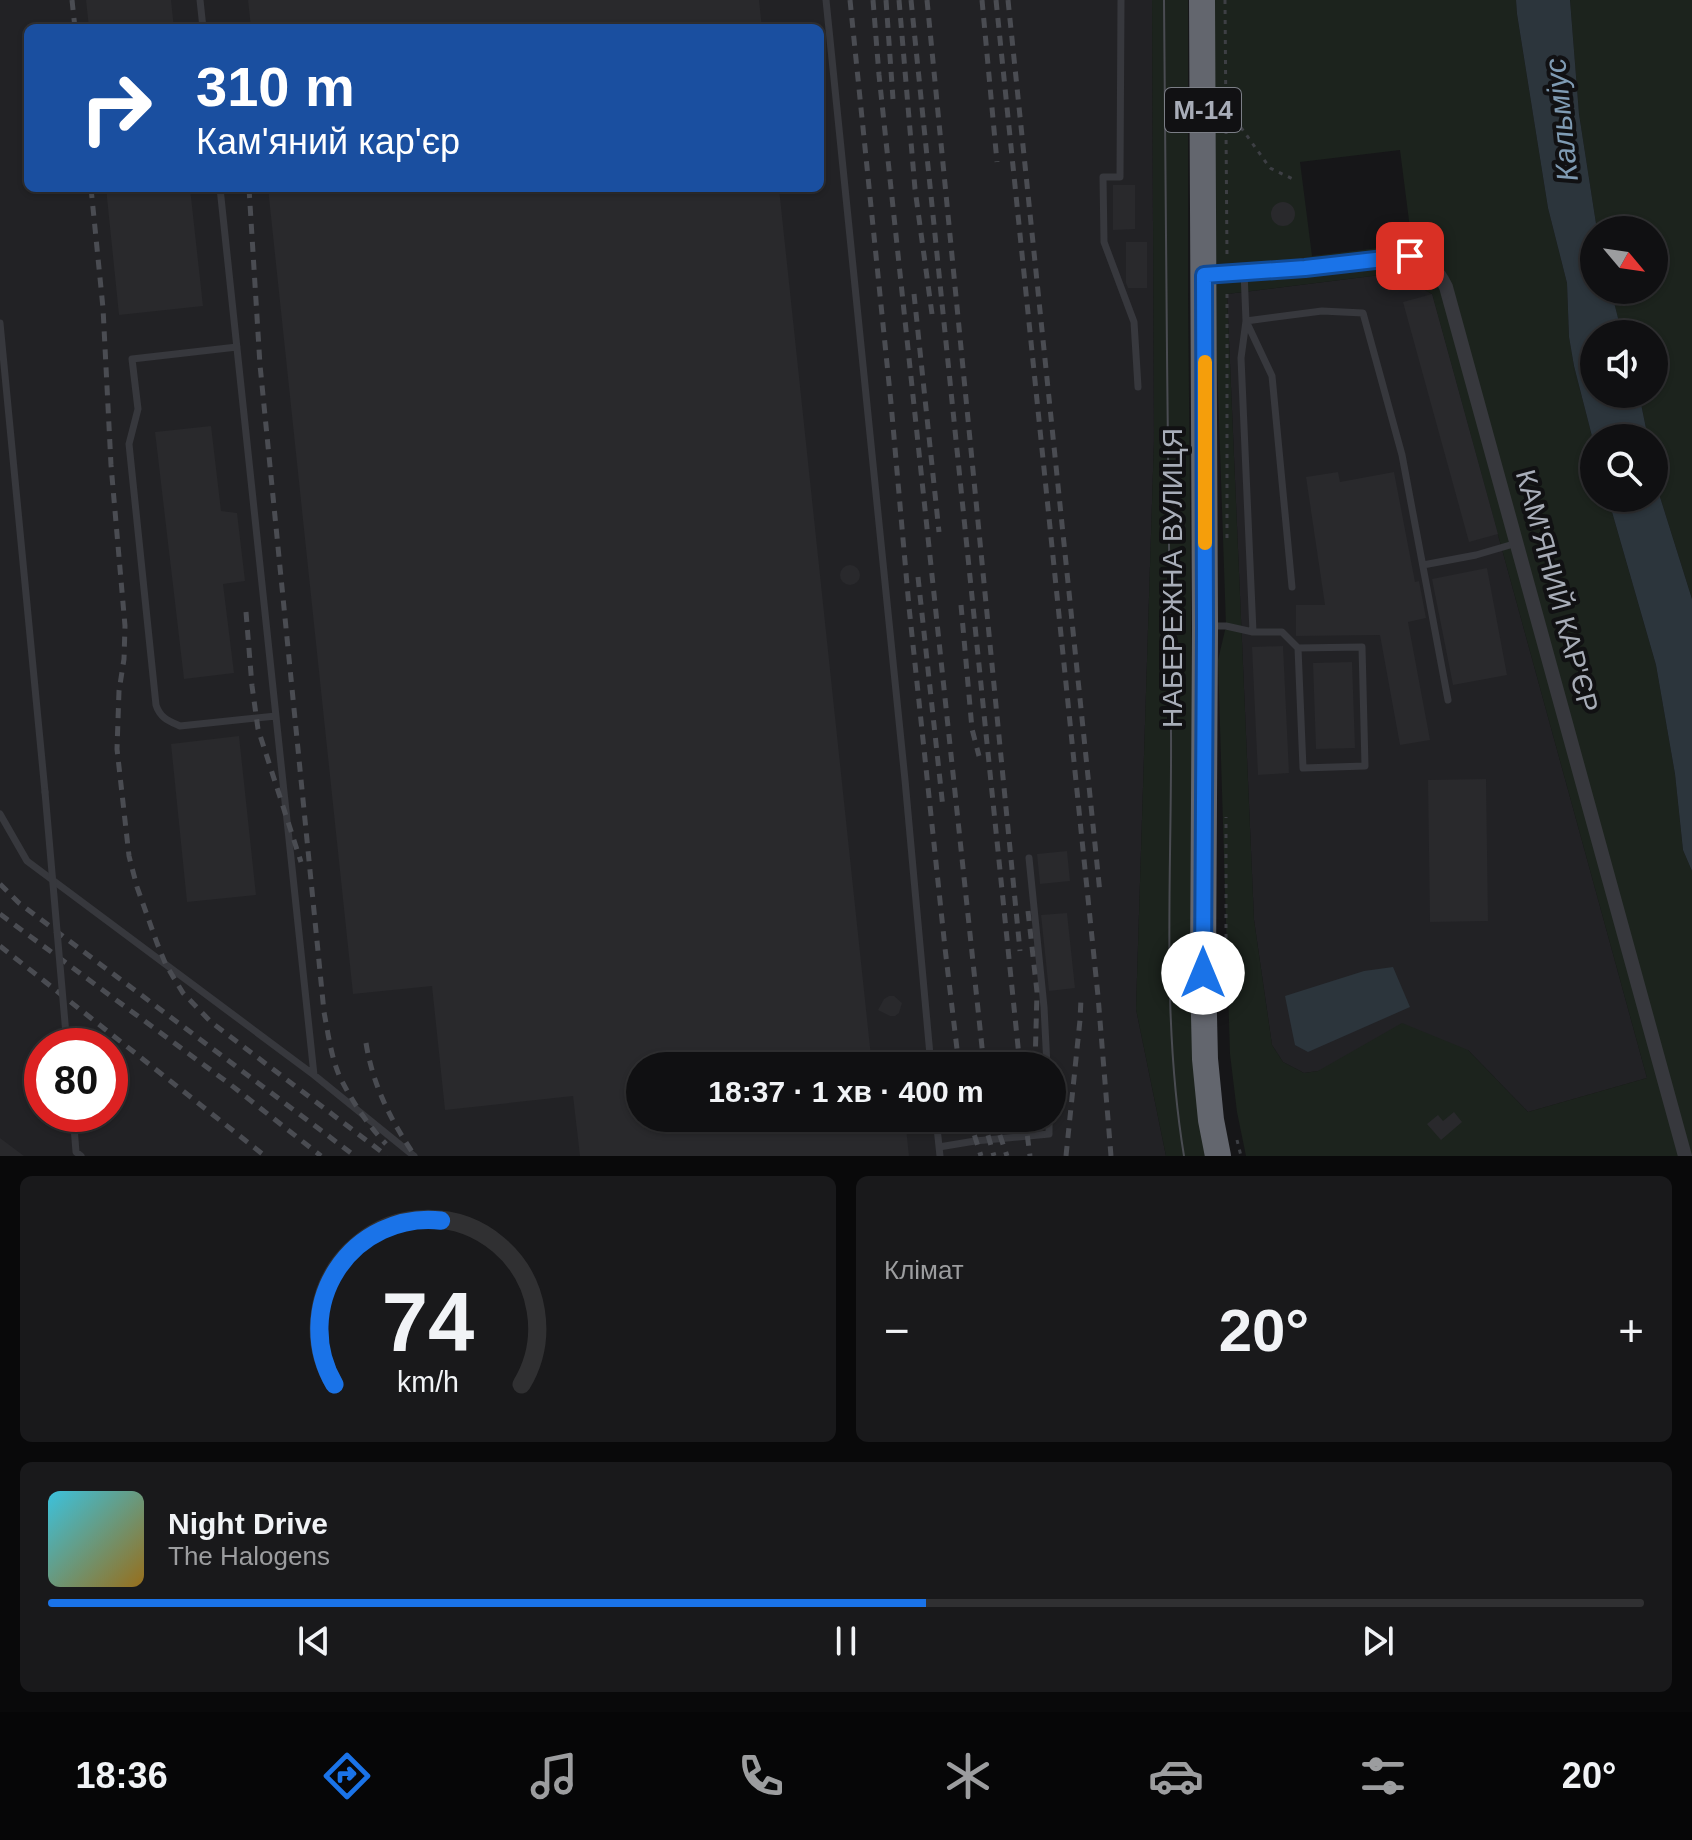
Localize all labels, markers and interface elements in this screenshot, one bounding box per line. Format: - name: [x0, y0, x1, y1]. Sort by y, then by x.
- text: 310 m: [196, 55, 355, 118]
- icon: right: [64, 56, 168, 160]
- water label: Кальміус: [1538, 57, 1584, 183]
- road number: М-14: [1165, 88, 1241, 132]
- text: Кам'яний кар'єр: [196, 121, 460, 162]
- north arrow: [1580, 216, 1668, 304]
- map controls: [1580, 216, 1668, 512]
- pin: [1376, 222, 1444, 290]
- icon: arrive: [1388, 234, 1432, 278]
- button: sound: [1580, 320, 1668, 408]
- button: search: [1580, 424, 1668, 512]
- street label: НАБЕРЕЖНА ВУЛИЦЯ: [1157, 428, 1188, 728]
- street label: КАМ'ЯНИЙ КАР'ЄР: [1510, 466, 1604, 716]
- position arrow: [1161, 931, 1245, 1015]
- speed limit sign: 80: [24, 1028, 128, 1132]
- text: 18:37 · 1 хв · 400 m: [708, 1075, 984, 1108]
- text: Клімат: [884, 1255, 964, 1285]
- text: 74: [382, 1276, 474, 1369]
- text: 20°: [1219, 1297, 1309, 1364]
- text: −: [884, 1306, 910, 1355]
- text: +: [1618, 1306, 1644, 1355]
- text: km/h: [397, 1366, 459, 1398]
- text: Night Drive: [168, 1507, 328, 1540]
- text: The Halogens: [168, 1541, 330, 1571]
- icon: previous: [292, 1619, 336, 1663]
- icon: pause: [824, 1619, 868, 1663]
- icon: next: [1356, 1619, 1400, 1663]
- icon: directions: [319, 1748, 375, 1804]
- icon: music: [526, 1748, 582, 1804]
- icon: phone: [733, 1748, 789, 1804]
- icon: climate: [940, 1748, 996, 1804]
- icon: car: [1148, 1748, 1204, 1804]
- icon: filters: [1355, 1748, 1411, 1804]
- text: 18:36: [76, 1755, 168, 1796]
- text: 20°: [1562, 1755, 1616, 1796]

